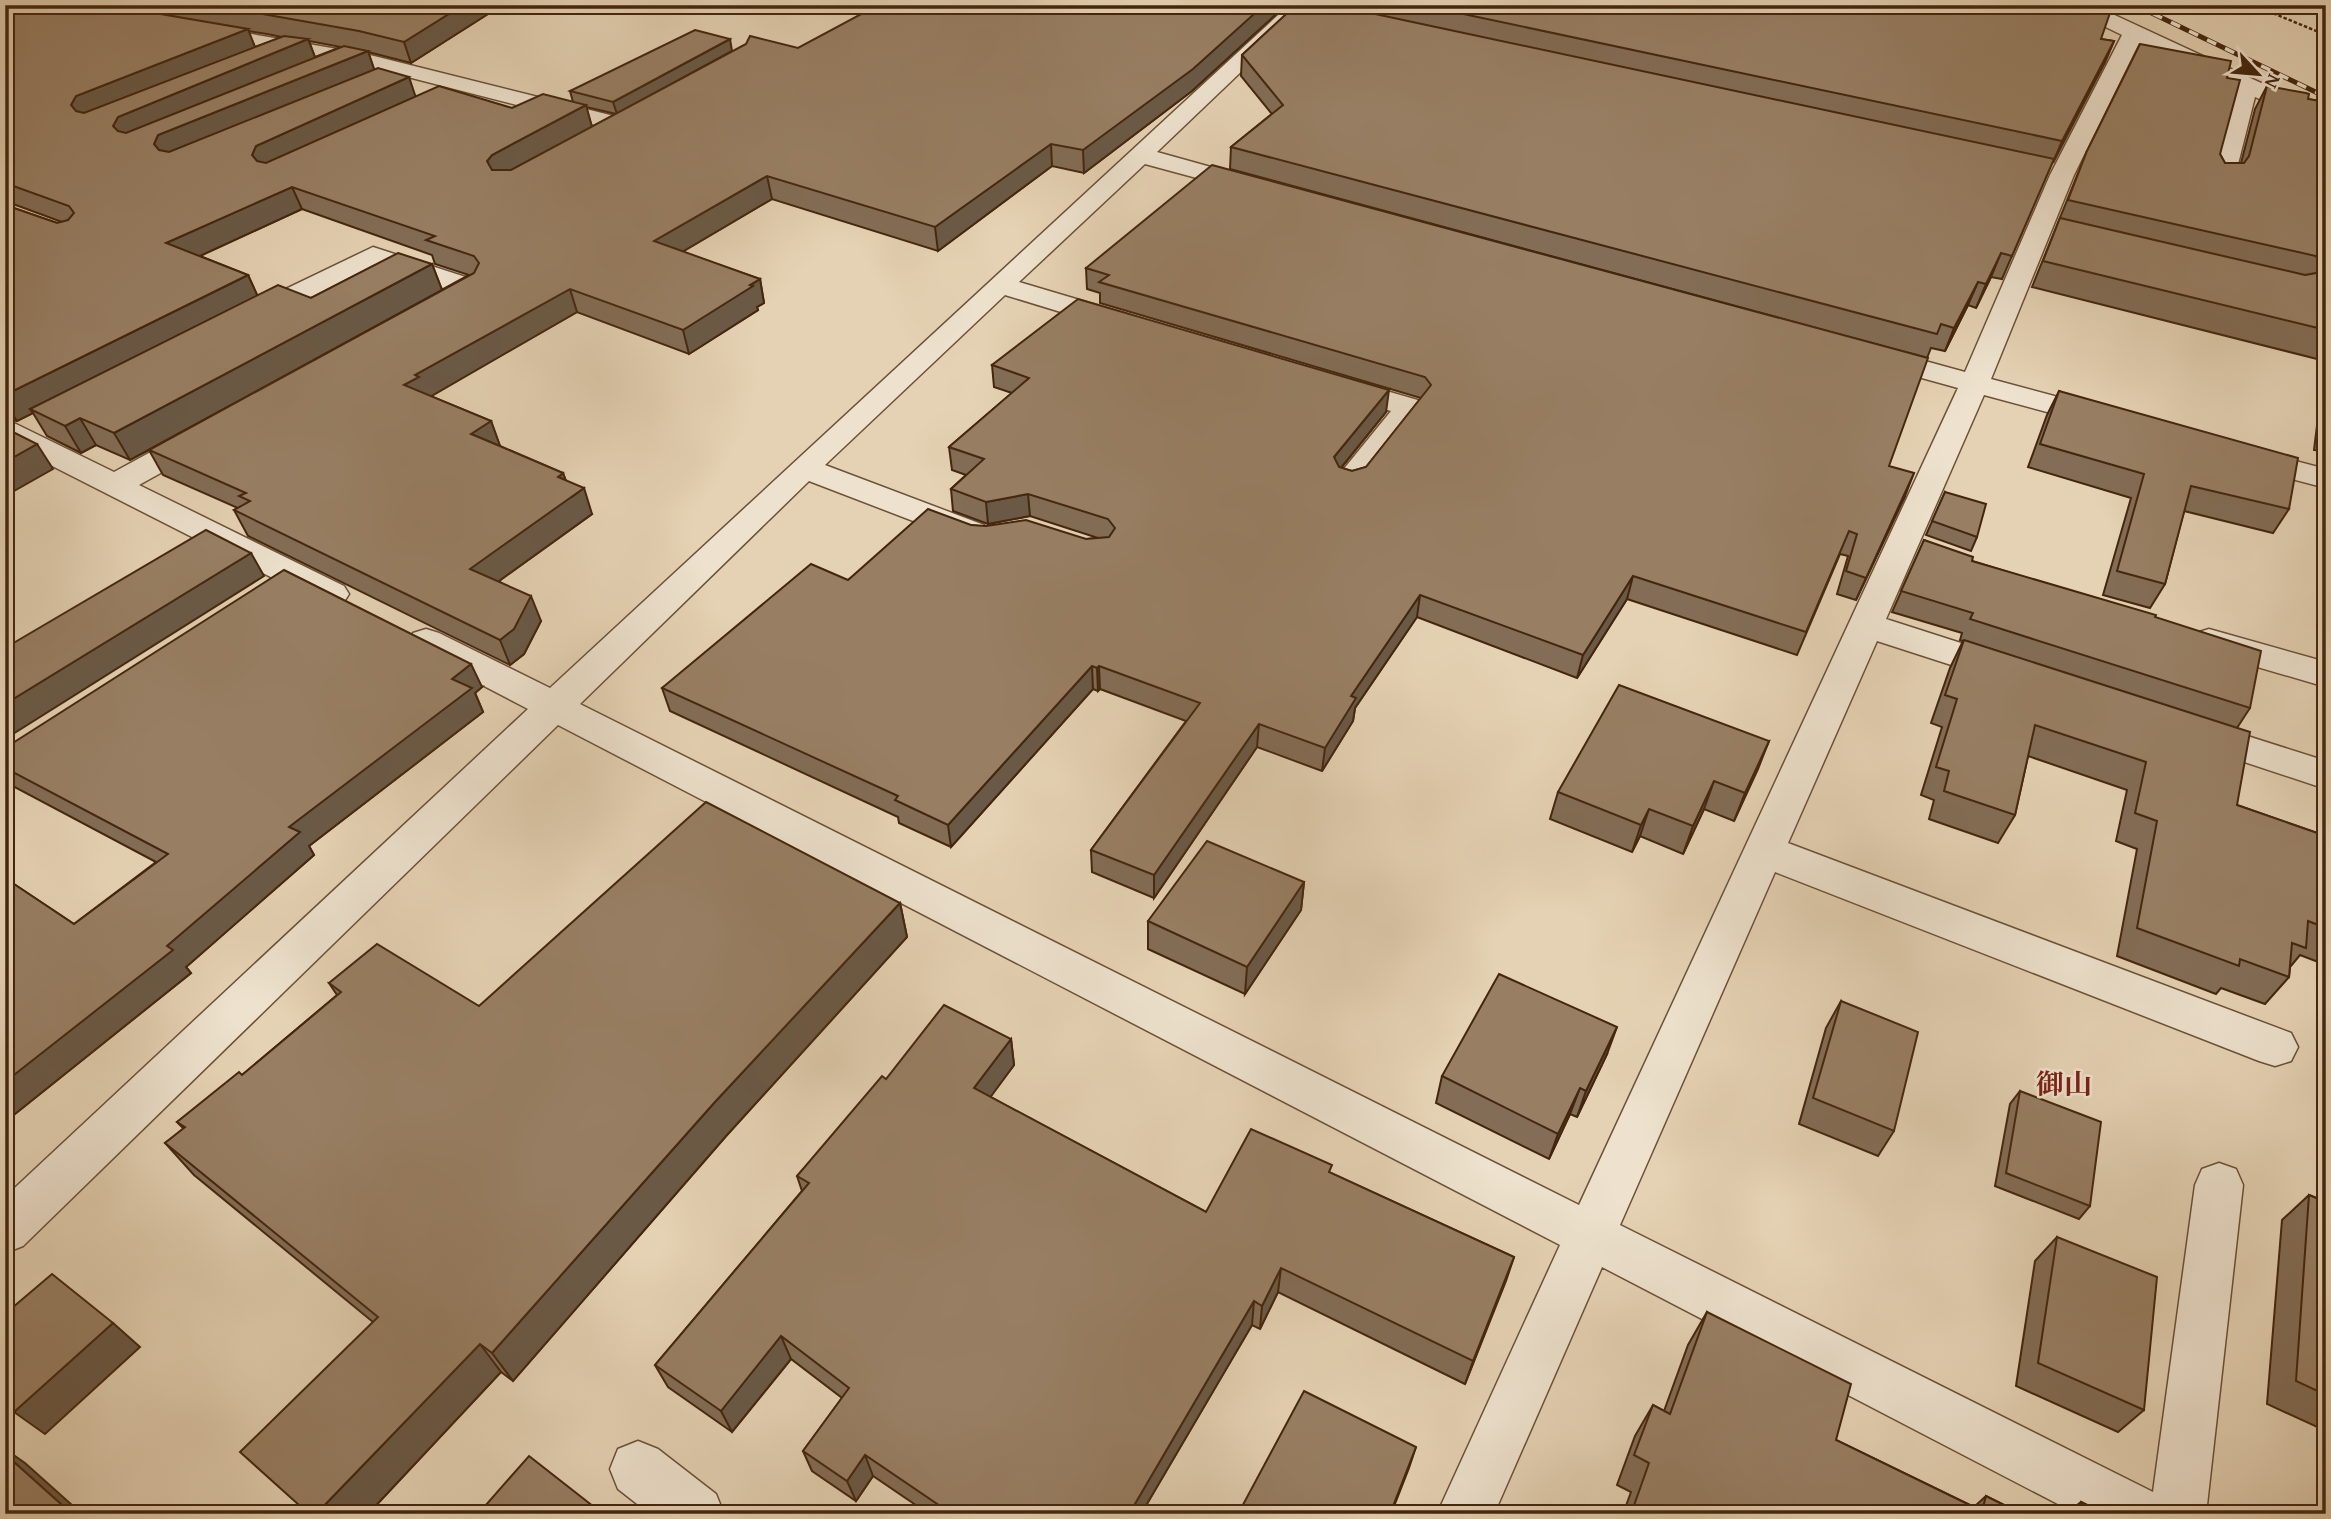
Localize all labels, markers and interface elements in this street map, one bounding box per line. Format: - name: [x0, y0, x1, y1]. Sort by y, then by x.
- north arrow: [2222, 38, 2292, 108]
- text: N: [2258, 70, 2289, 94]
- district label: 御山: [2036, 1063, 2092, 1104]

